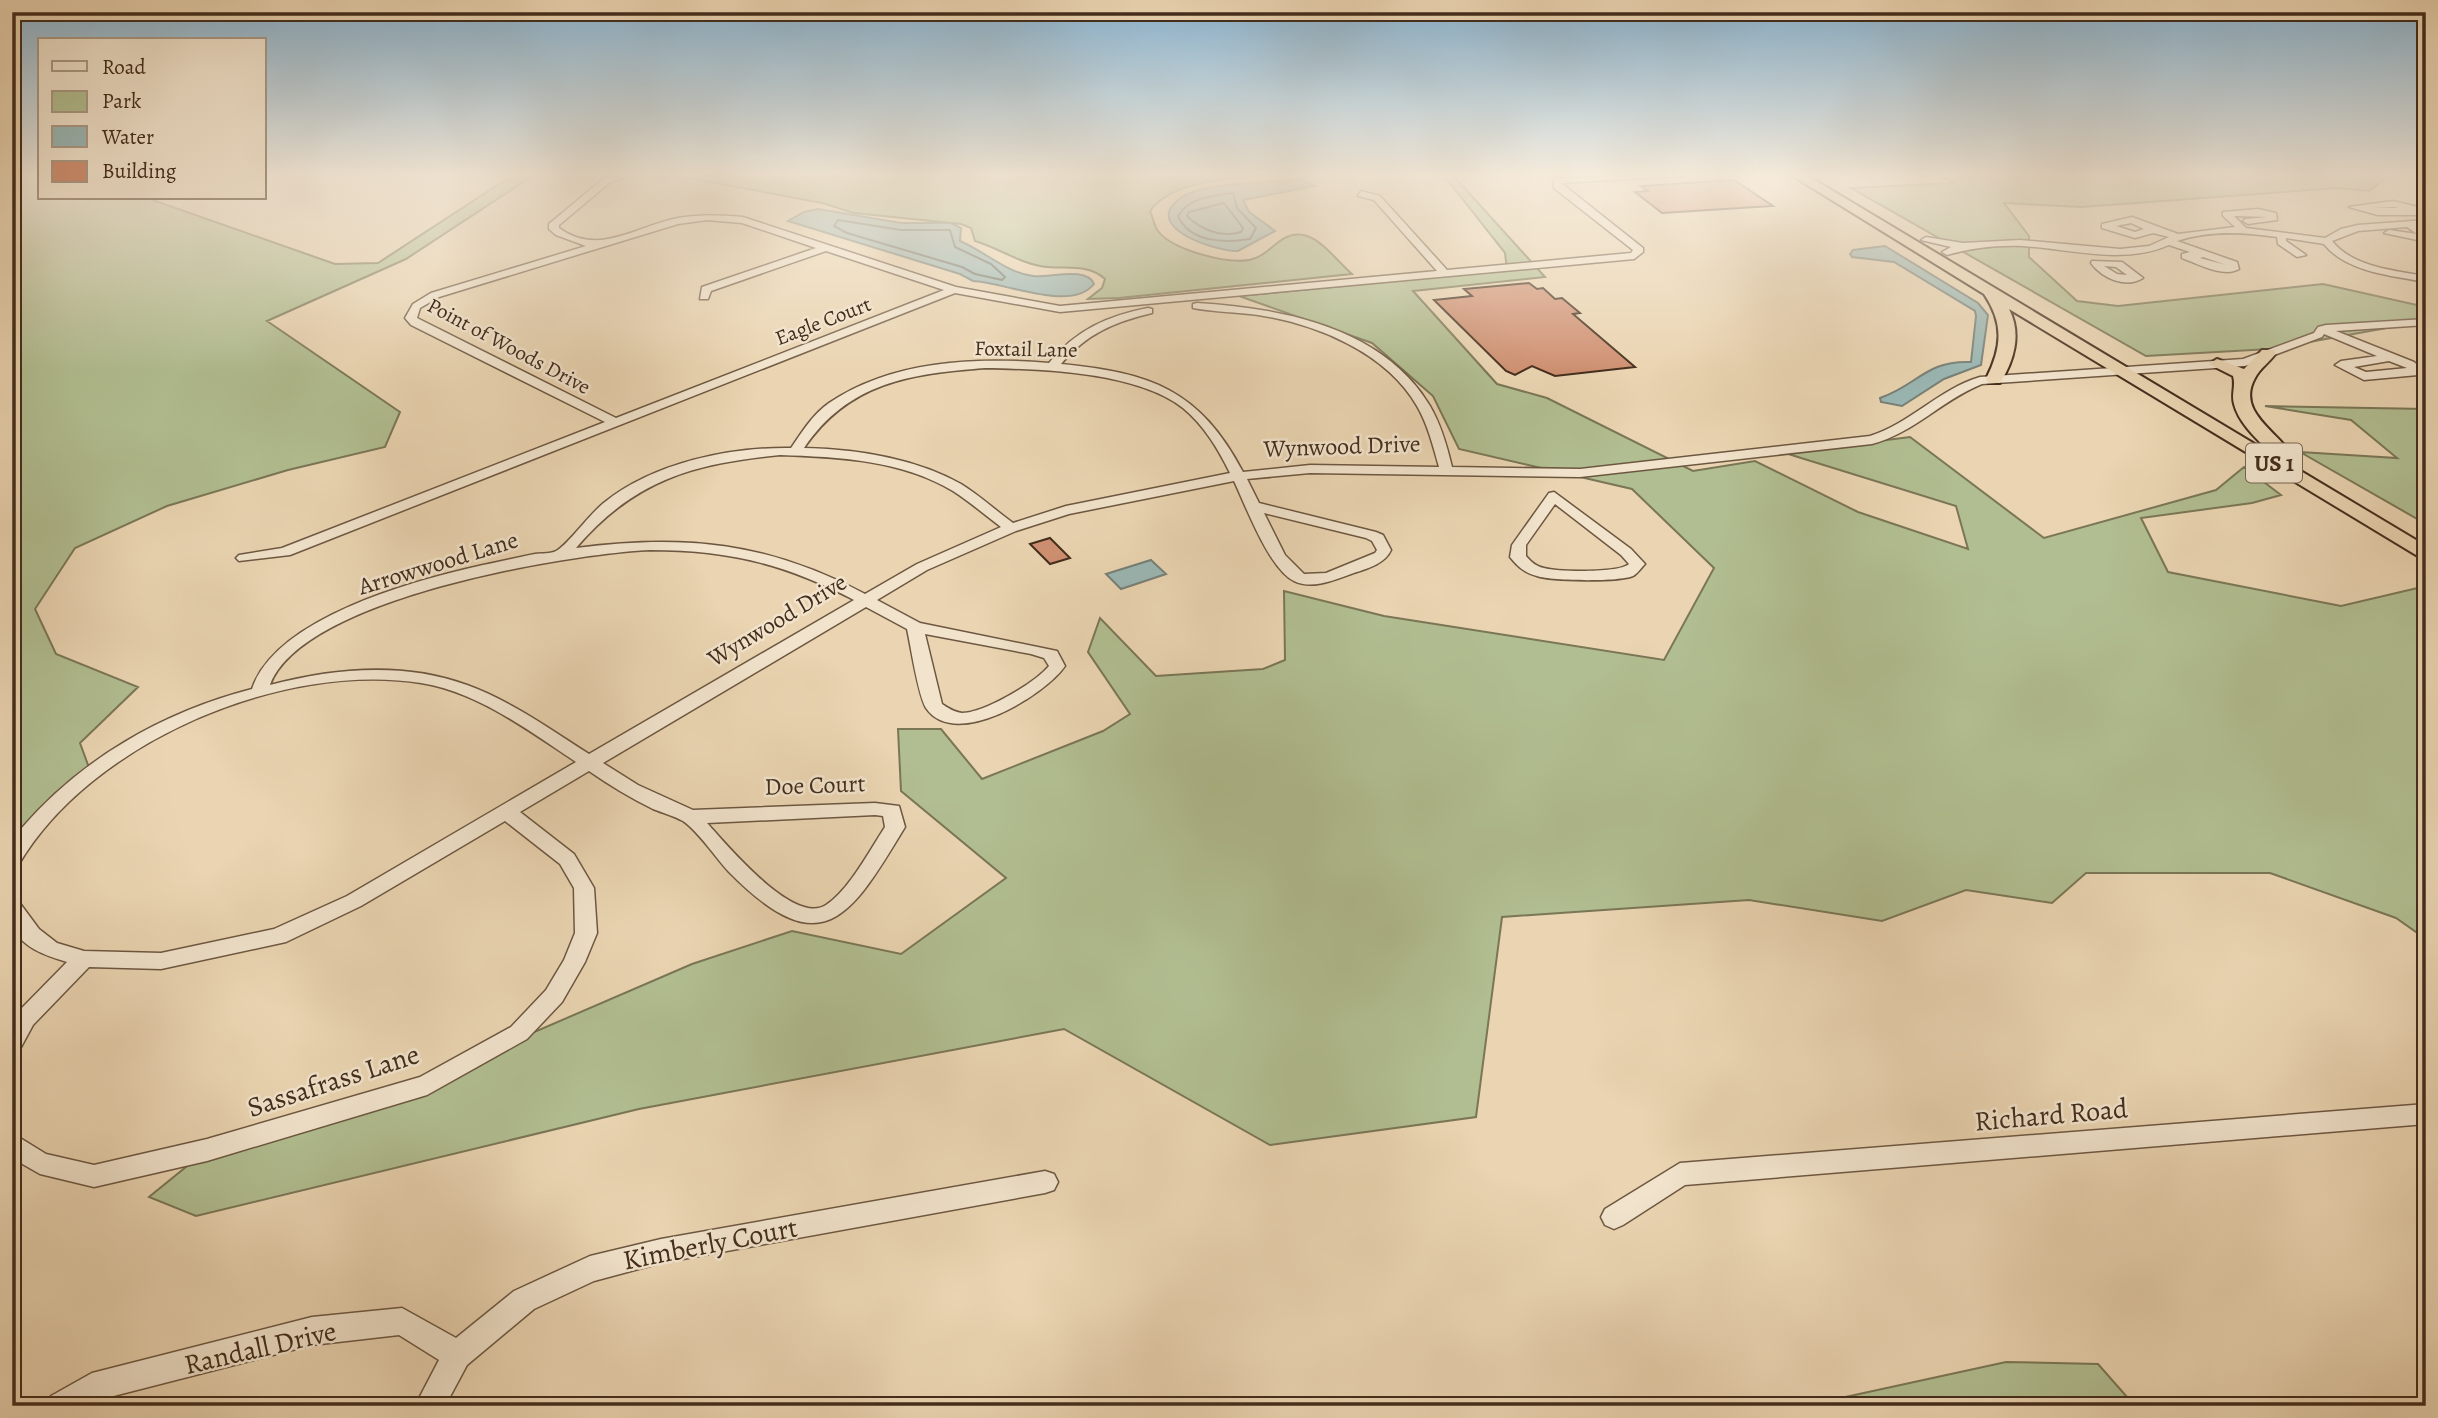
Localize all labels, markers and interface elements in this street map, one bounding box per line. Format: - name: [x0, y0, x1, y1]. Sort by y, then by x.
- legend: [38, 38, 266, 200]
- text: Road: [102, 53, 146, 81]
- text: Park: [102, 87, 142, 115]
- text: Water: [101, 123, 154, 151]
- text: Building: [102, 157, 177, 185]
- street label: Eagle Court: [771, 290, 875, 352]
- street label: Point of Woods Drive: [422, 291, 596, 401]
- street label: Foxtail Lane: [974, 334, 1078, 364]
- street label: Wynwood Drive: [1262, 427, 1421, 465]
- road number: US 1: [2246, 444, 2302, 482]
- street label: Arrowwood Lane: [353, 524, 522, 603]
- street label: Wynwood Drive: [701, 566, 853, 675]
- street label: Doe Court: [764, 767, 866, 803]
- street label: Sassafrass Lane: [242, 1035, 424, 1127]
- street label: Richard Road: [1973, 1089, 2130, 1141]
- street label: Kimberly Court: [620, 1208, 801, 1280]
- street label: Randall Drive: [180, 1312, 340, 1384]

